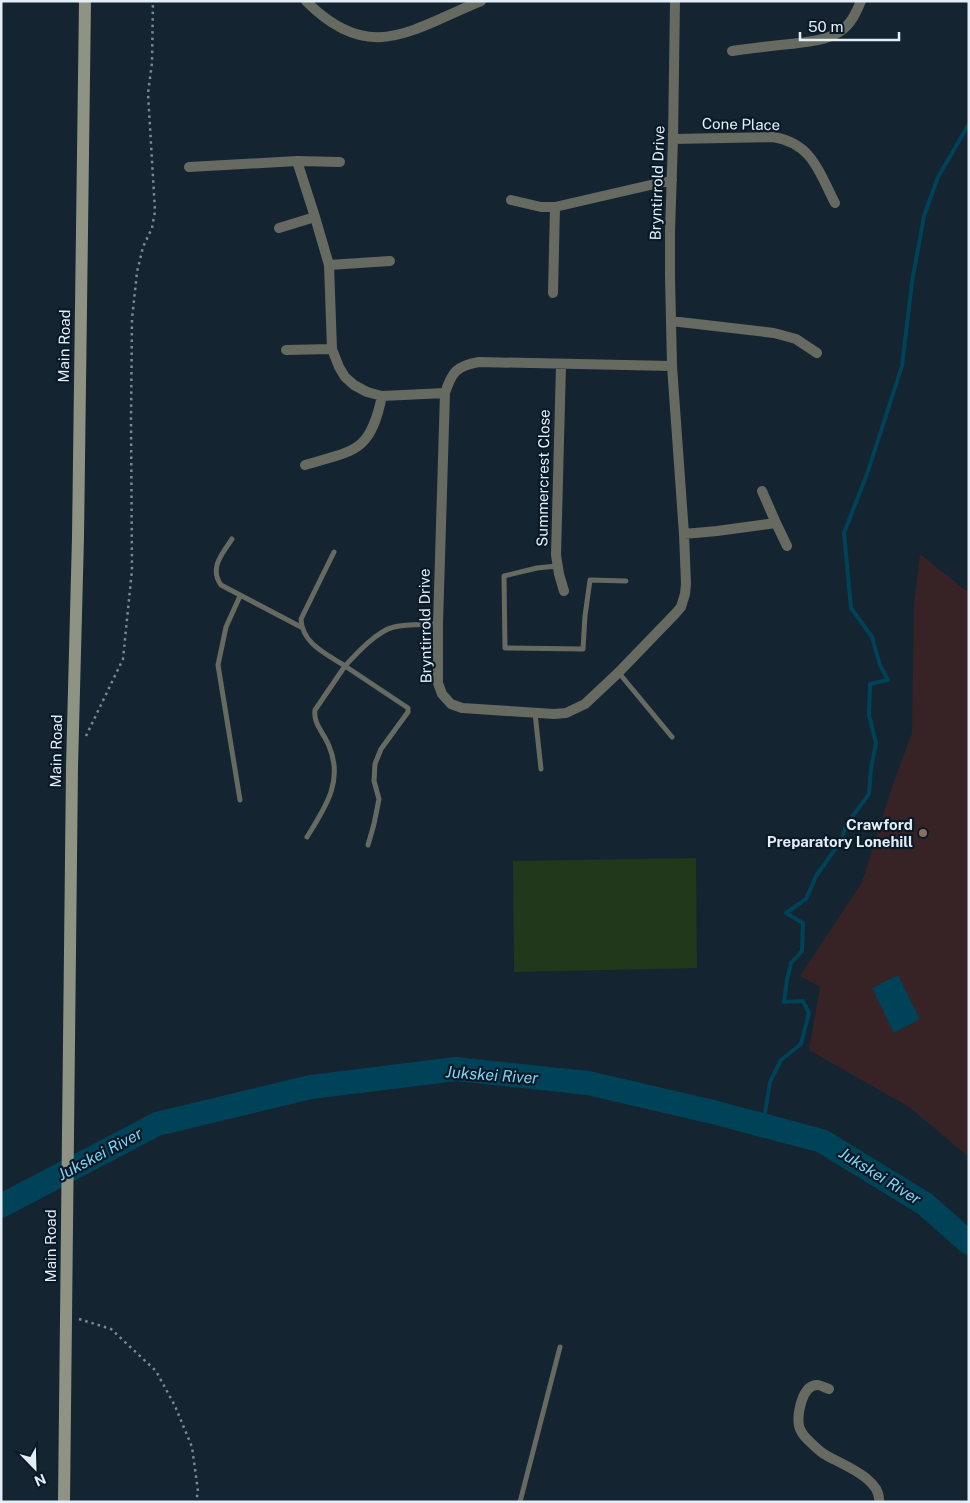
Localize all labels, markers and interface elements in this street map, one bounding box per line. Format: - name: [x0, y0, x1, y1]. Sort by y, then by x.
- scale bar: [800, 10, 899, 42]
- text: 50 m: [808, 18, 843, 35]
- street label: Cone Place: [702, 115, 780, 133]
- street label: Bryntirrold Drive: [647, 125, 667, 241]
- street label: Main Road: [55, 309, 73, 383]
- street label: Summercrest Close: [533, 409, 553, 547]
- street label: Bryntirrold Drive: [415, 568, 435, 684]
- street label: Main Road: [47, 714, 65, 788]
- place label: Crawford Preparatory Lonehill: [767, 816, 913, 850]
- marker: Crawford Preparatory Lonehill: [917, 827, 929, 839]
- water label: Jukskei River: [445, 1062, 540, 1088]
- water label: Jukskei River: [55, 1123, 146, 1184]
- water label: Jukskei River: [836, 1143, 925, 1209]
- street label: Main Road: [42, 1209, 59, 1283]
- north arrow: [10, 1443, 60, 1493]
- text: N: [32, 1470, 48, 1489]

